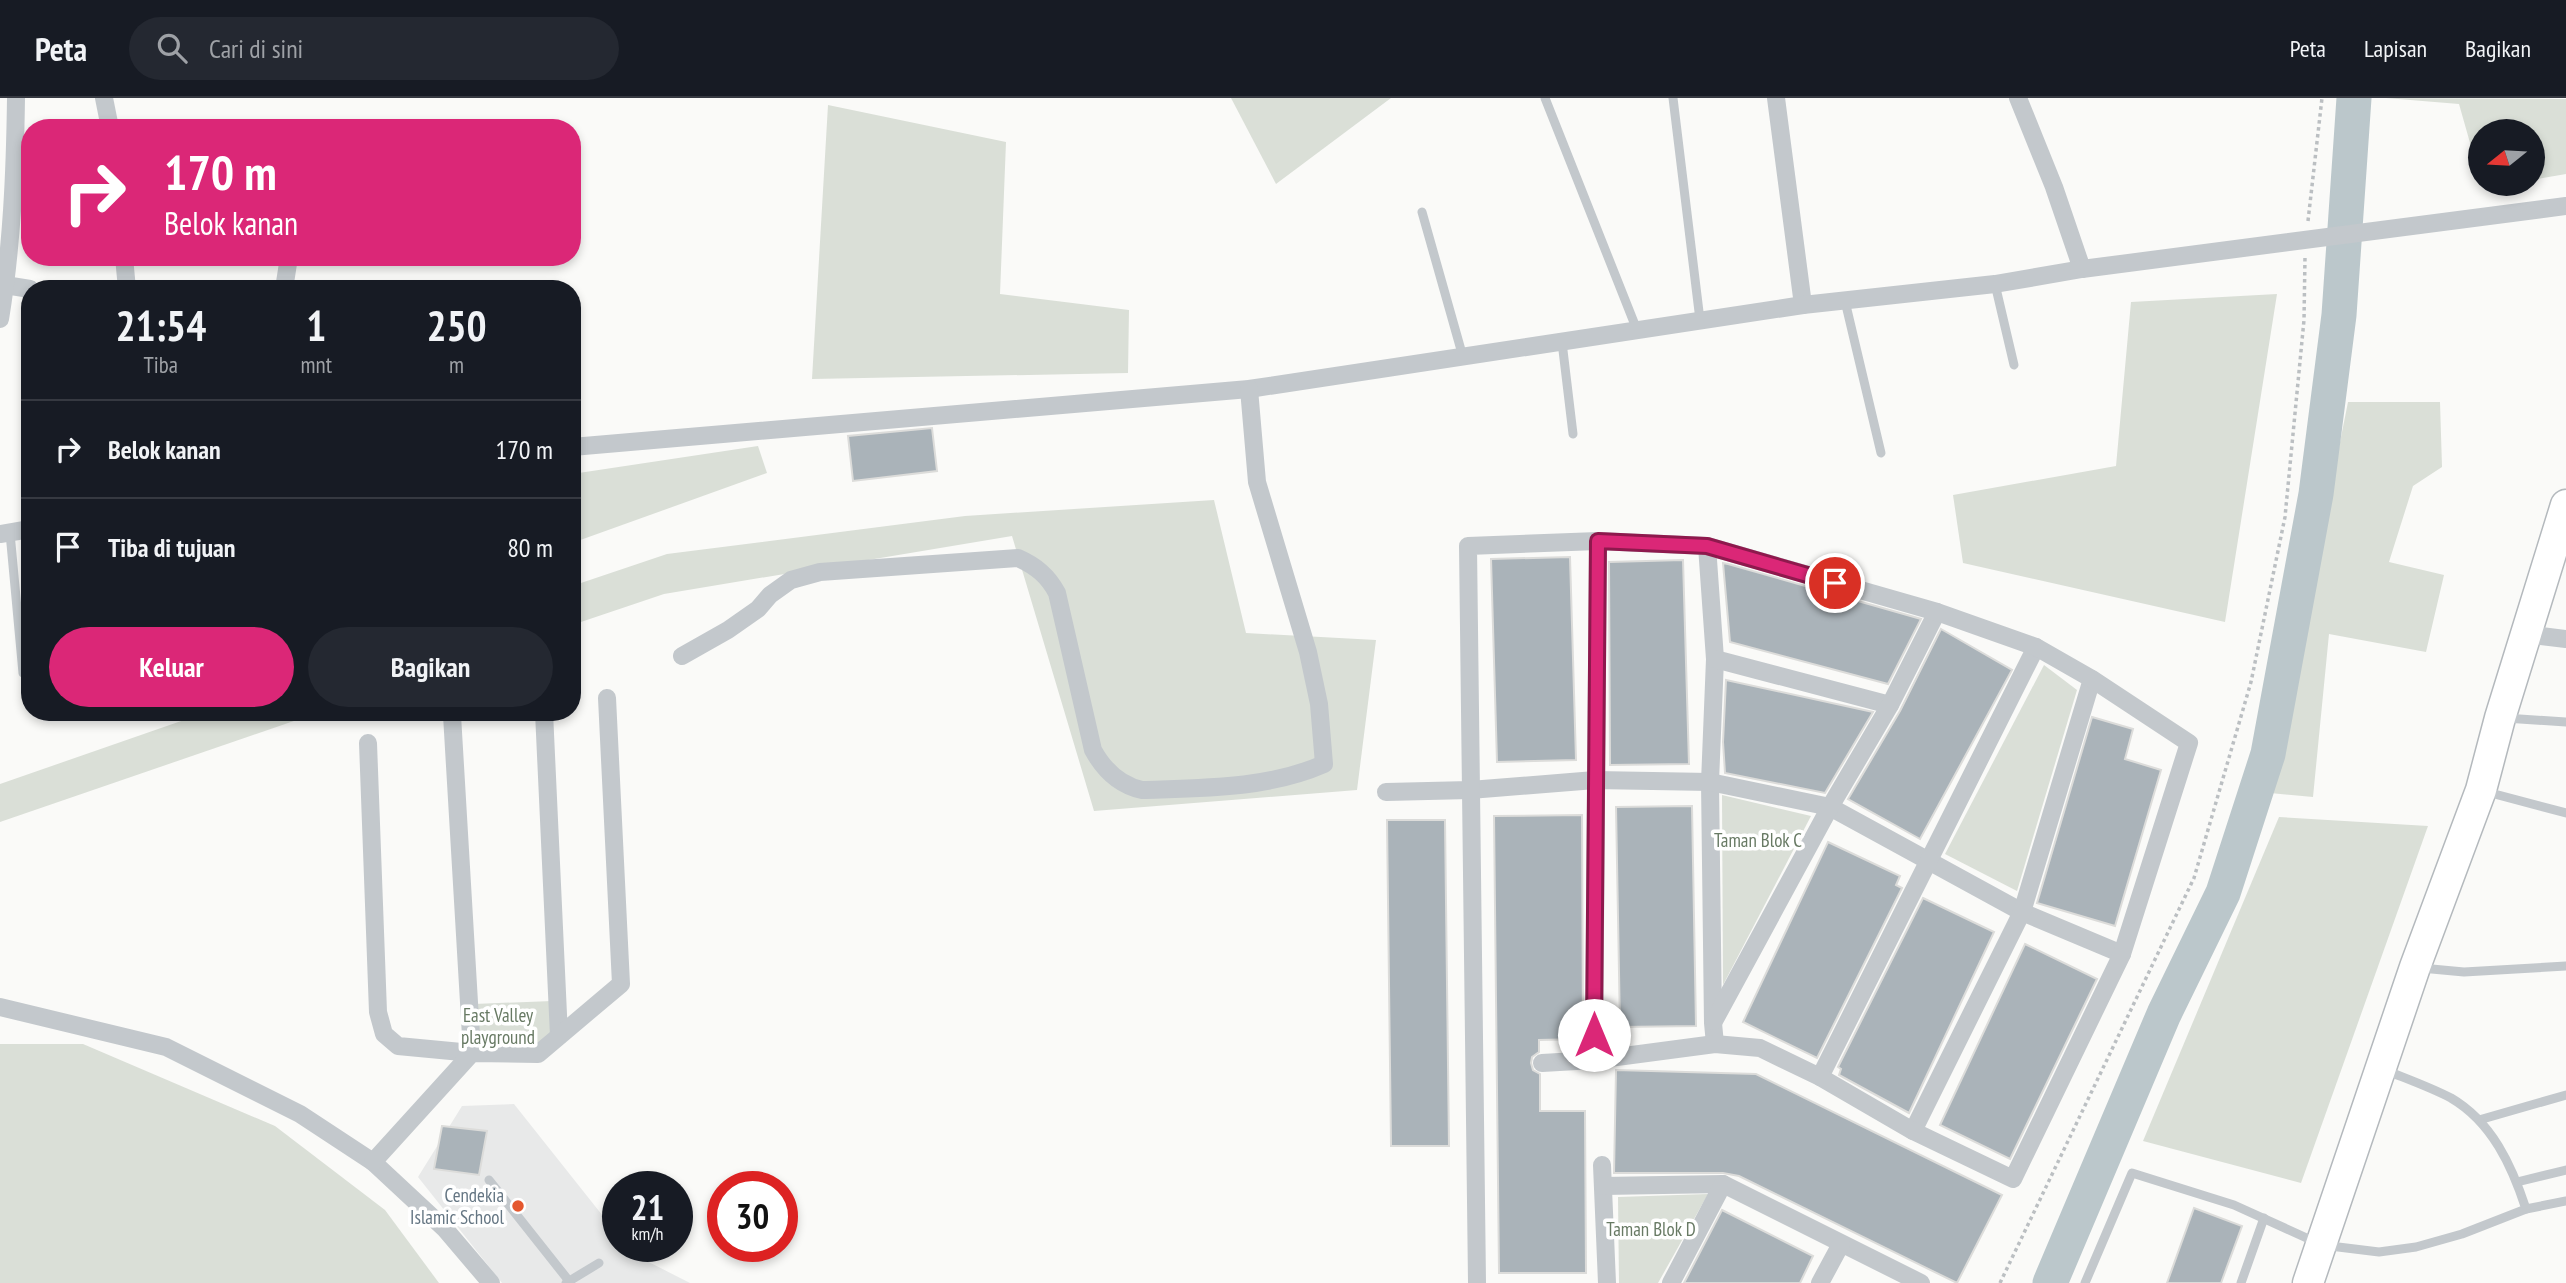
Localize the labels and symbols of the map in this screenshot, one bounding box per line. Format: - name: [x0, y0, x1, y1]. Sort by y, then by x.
- north arrow: [2468, 119, 2544, 196]
- pin: [1805, 553, 1865, 613]
- park label: Taman Blok C: [1714, 828, 1802, 852]
- position arrow: [1557, 998, 1631, 1072]
- park label: East Valley playground: [461, 1003, 535, 1049]
- speed limit sign: 30: [707, 1171, 798, 1262]
- place label: Cendekia Islamic School: [410, 1183, 505, 1229]
- marker: Cendekia Islamic School: [510, 1198, 526, 1214]
- park label: Taman Blok D: [1606, 1217, 1696, 1241]

